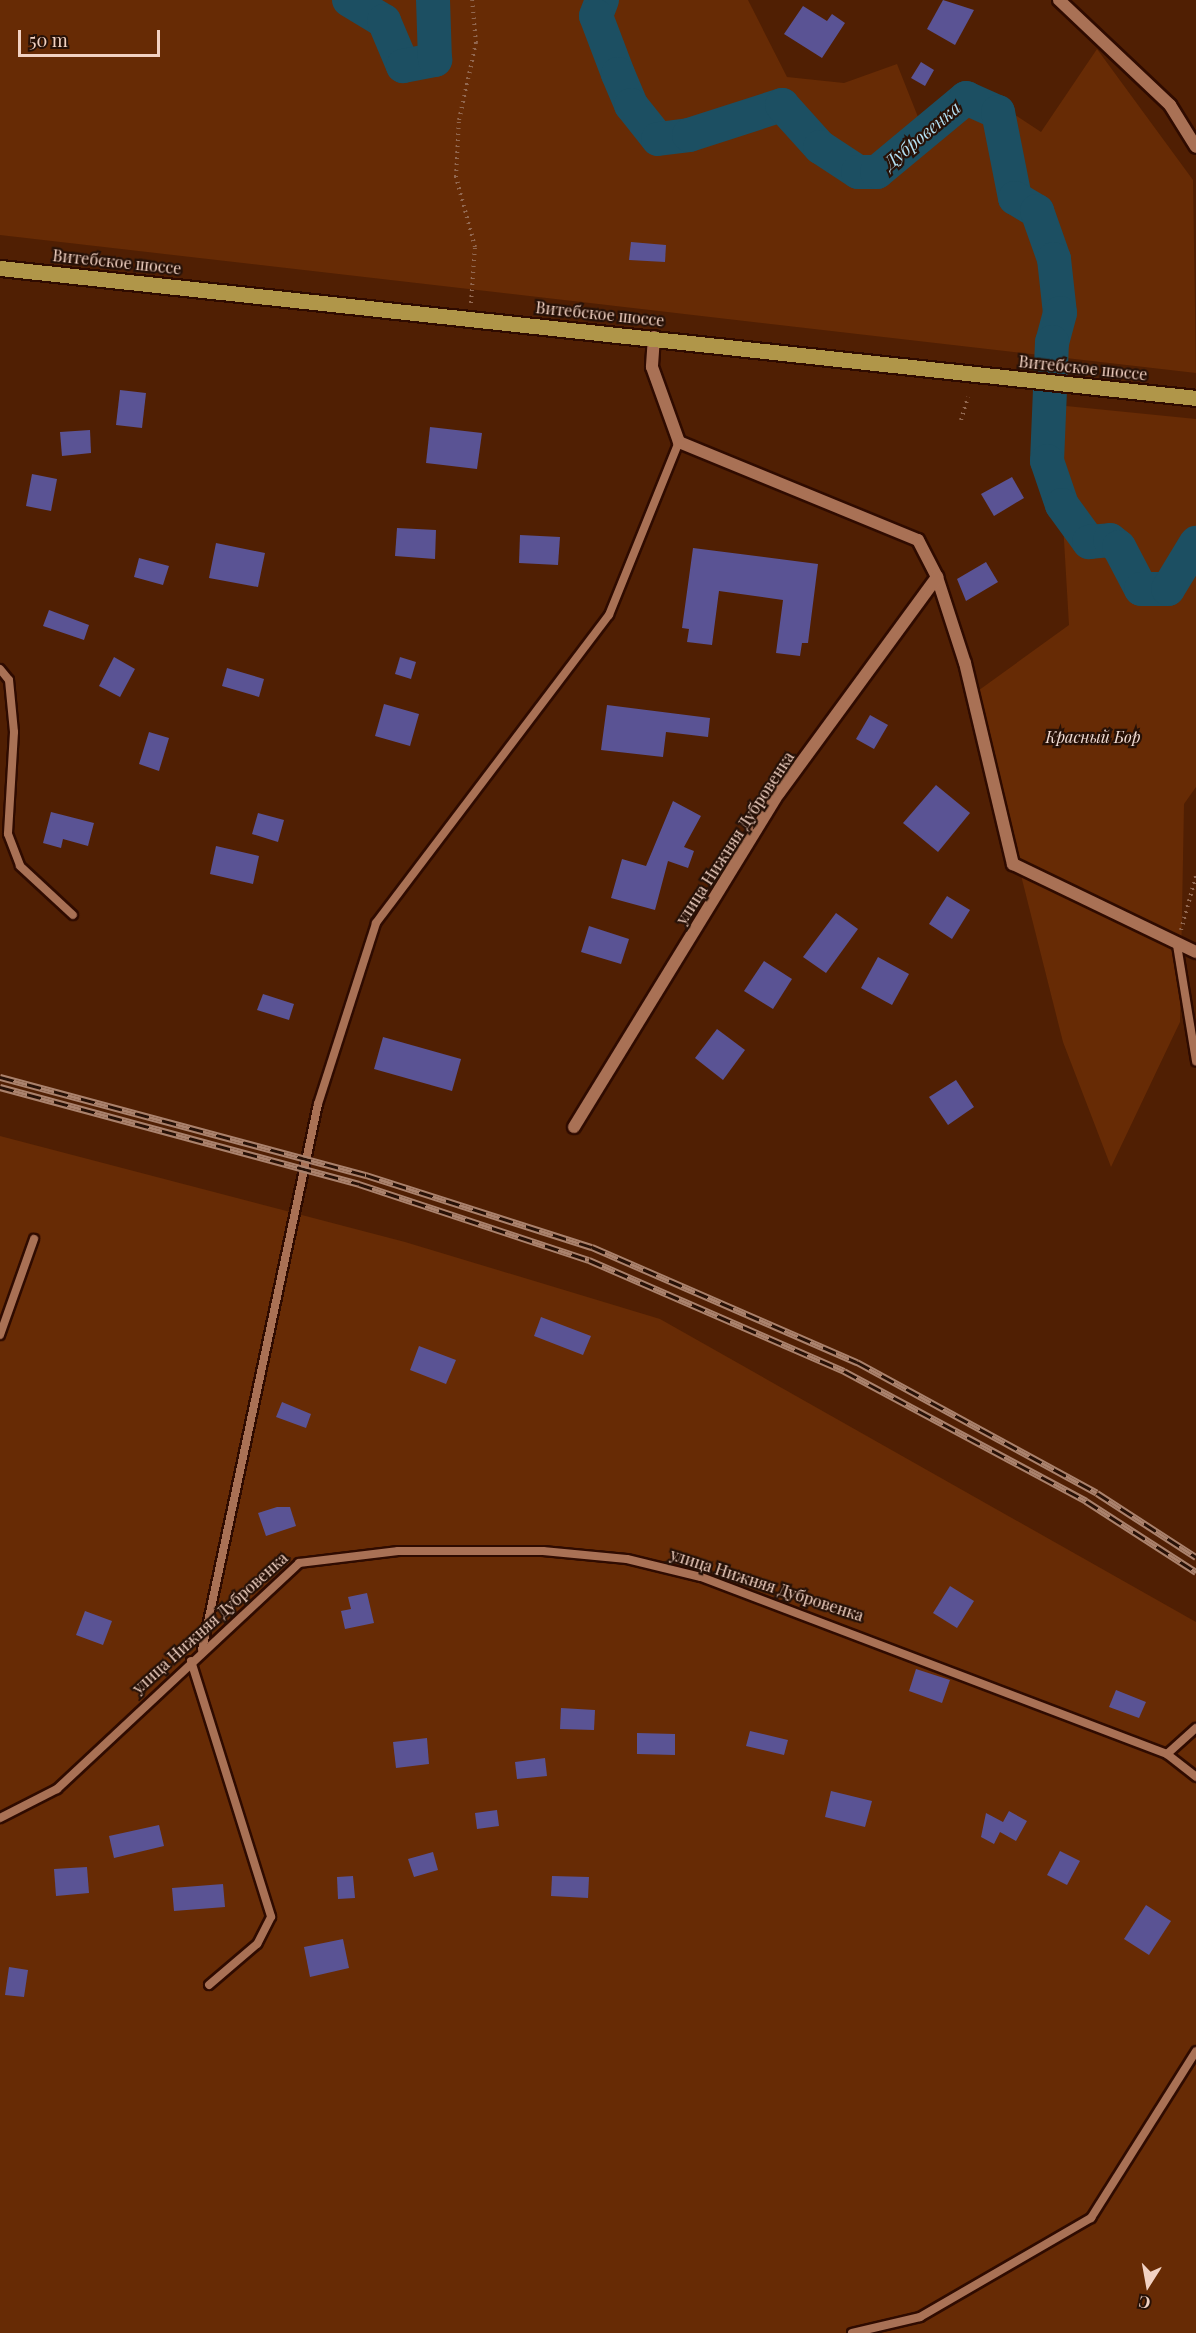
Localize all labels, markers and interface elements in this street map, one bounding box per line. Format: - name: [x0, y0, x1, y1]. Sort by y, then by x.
- scale bar: [21, 18, 164, 56]
- text: 50 m: [29, 28, 68, 52]
- water label: Дубровенка: [879, 97, 965, 173]
- street label: Витебское шоссе: [52, 246, 182, 278]
- street label: Витебское шоссе: [535, 298, 665, 330]
- street label: Витебское шоссе: [1018, 352, 1148, 384]
- park label: Красный Бор: [1045, 727, 1141, 747]
- street label: улица Нижняя Дубровенка: [672, 748, 798, 928]
- street label: улица Нижняя Дубровенка: [668, 1545, 866, 1625]
- street label: улица Нижняя Дубровенка: [128, 1548, 292, 1698]
- north arrow: [1118, 2255, 1178, 2315]
- text: С: [1137, 2292, 1152, 2315]

